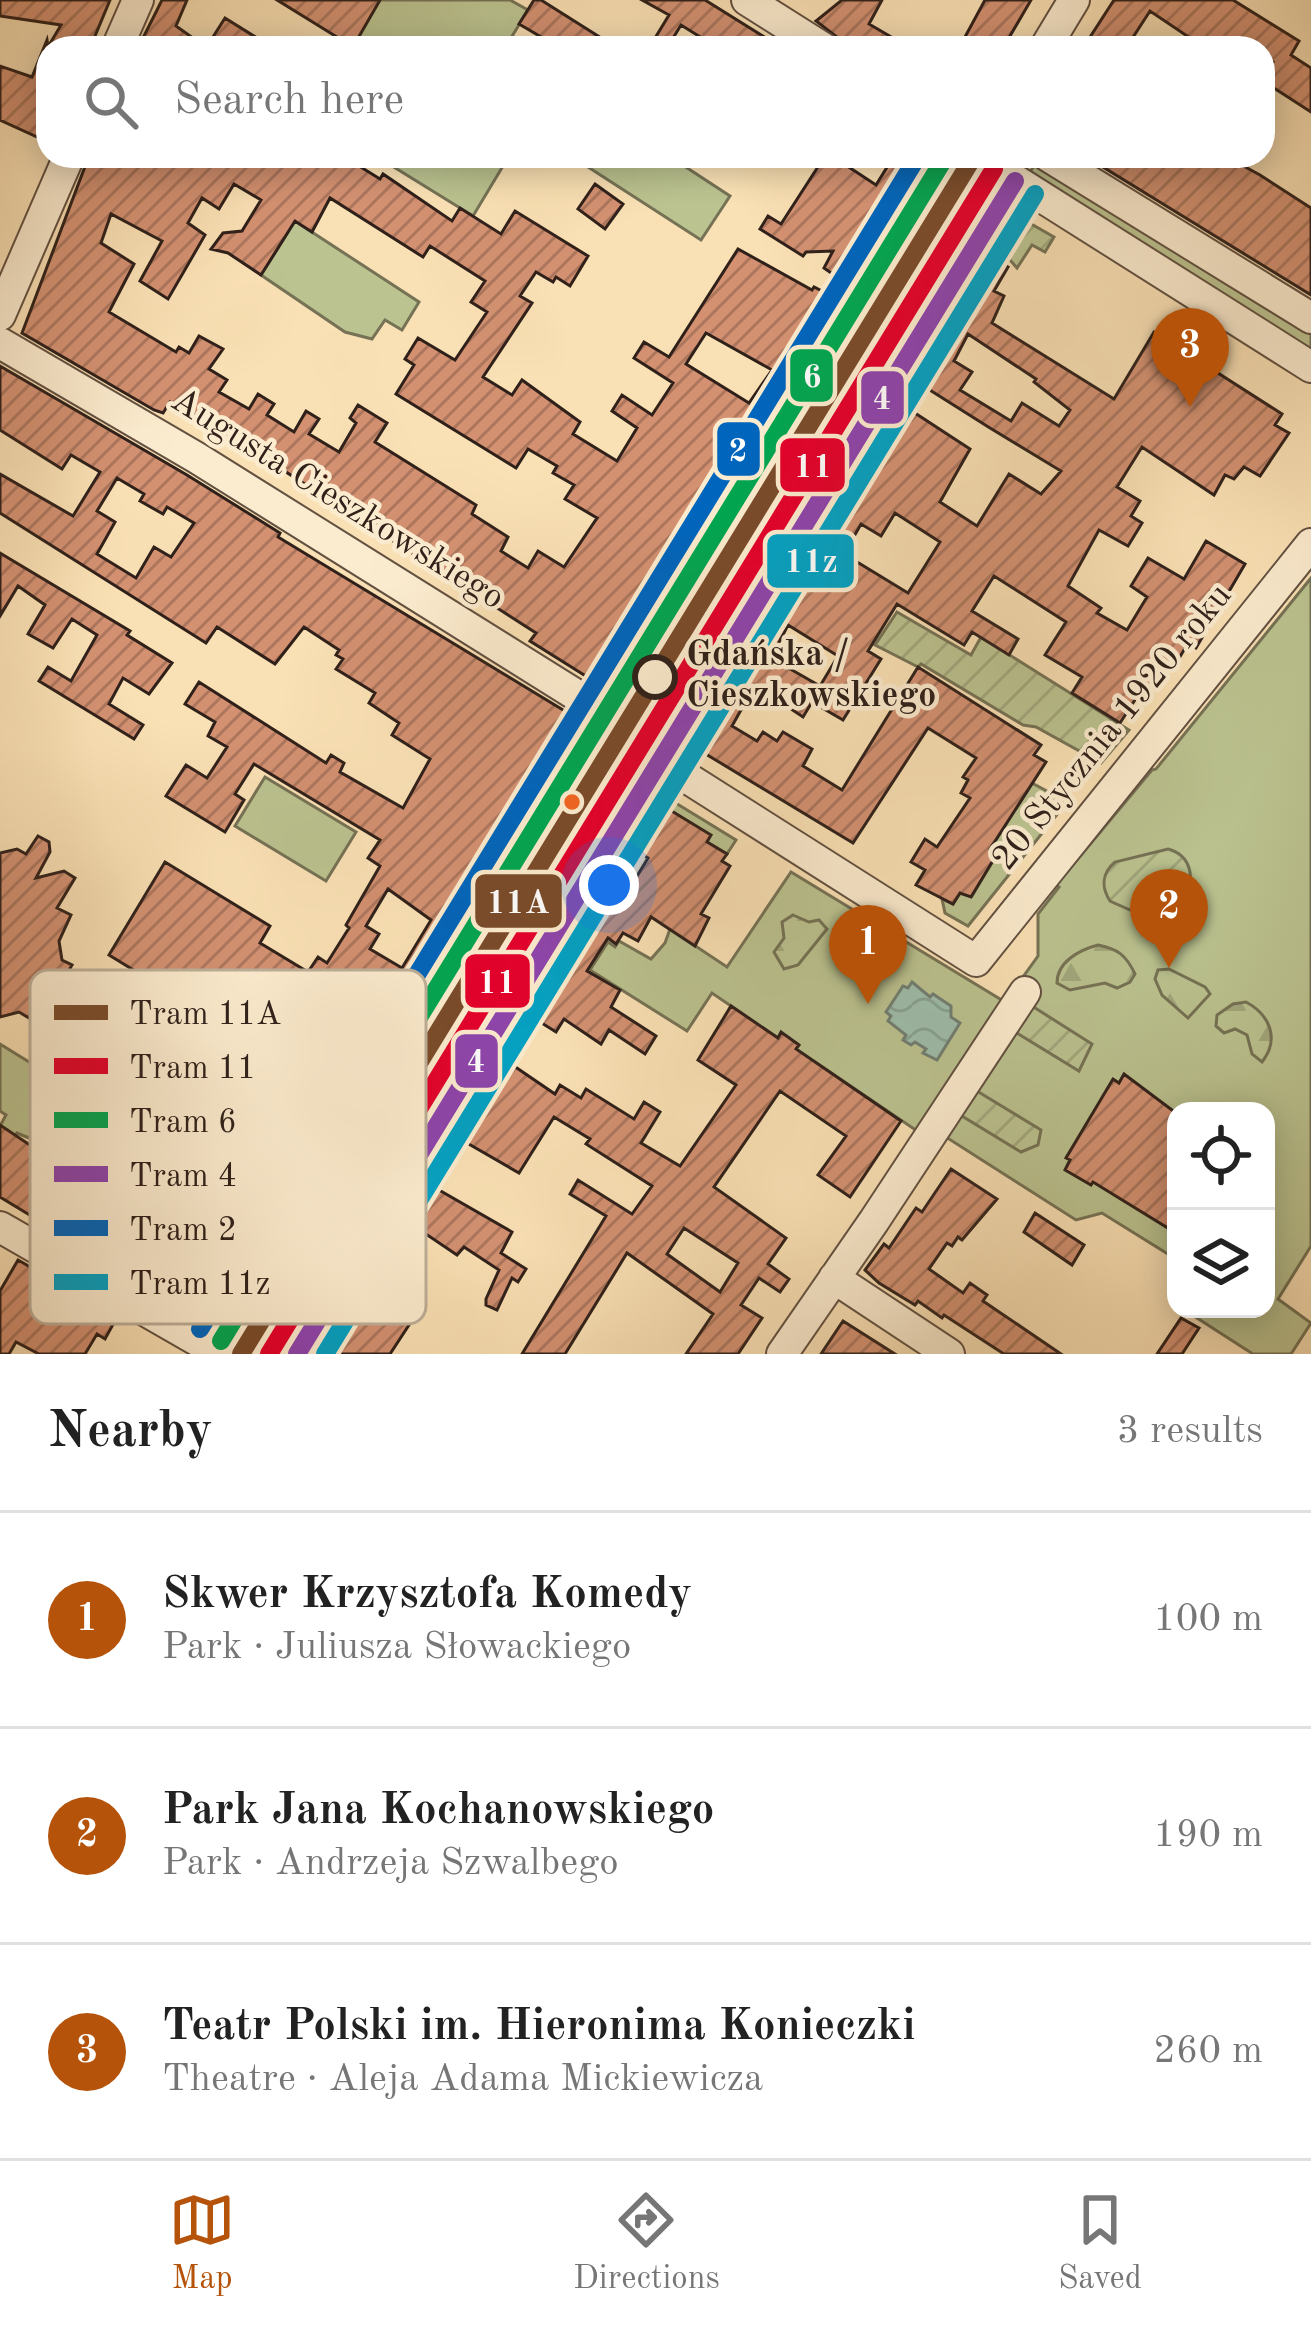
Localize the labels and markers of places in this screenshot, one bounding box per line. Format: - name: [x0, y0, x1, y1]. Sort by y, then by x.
- pin: 3: [1151, 308, 1229, 407]
- place label: Gdańska / Cieszkowskiego: [686, 637, 937, 715]
- marker: Gdańska / Cieszkowskiego: [634, 656, 676, 698]
- unlabelled marker: [561, 791, 583, 813]
- pin: 2: [1130, 869, 1208, 968]
- pin: 1: [829, 905, 907, 1004]

